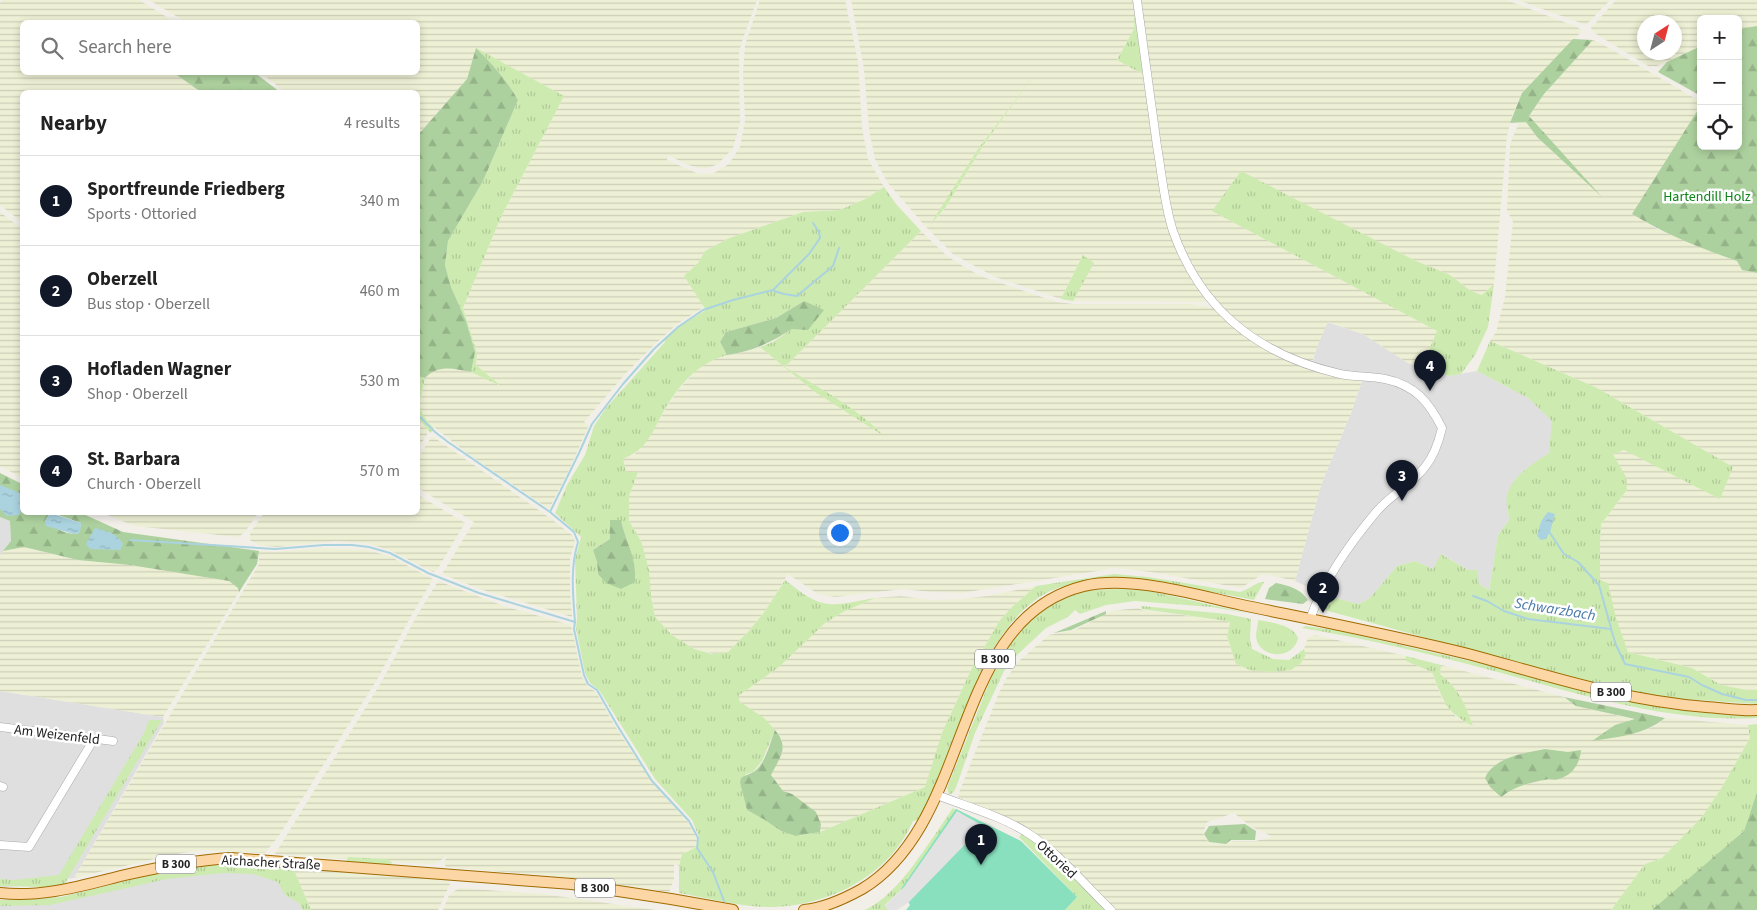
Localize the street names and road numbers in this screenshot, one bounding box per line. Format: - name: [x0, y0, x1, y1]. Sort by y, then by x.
- road number: B 300: [975, 650, 1015, 669]
- road number: B 300: [1591, 682, 1631, 702]
- street label: Am Weizenfeld: [13, 720, 101, 750]
- street label: Ottoried: [1032, 836, 1081, 884]
- street label: Aichacher Straße: [221, 850, 321, 876]
- road number: B 300: [156, 854, 196, 874]
- road number: B 300: [575, 878, 615, 898]

